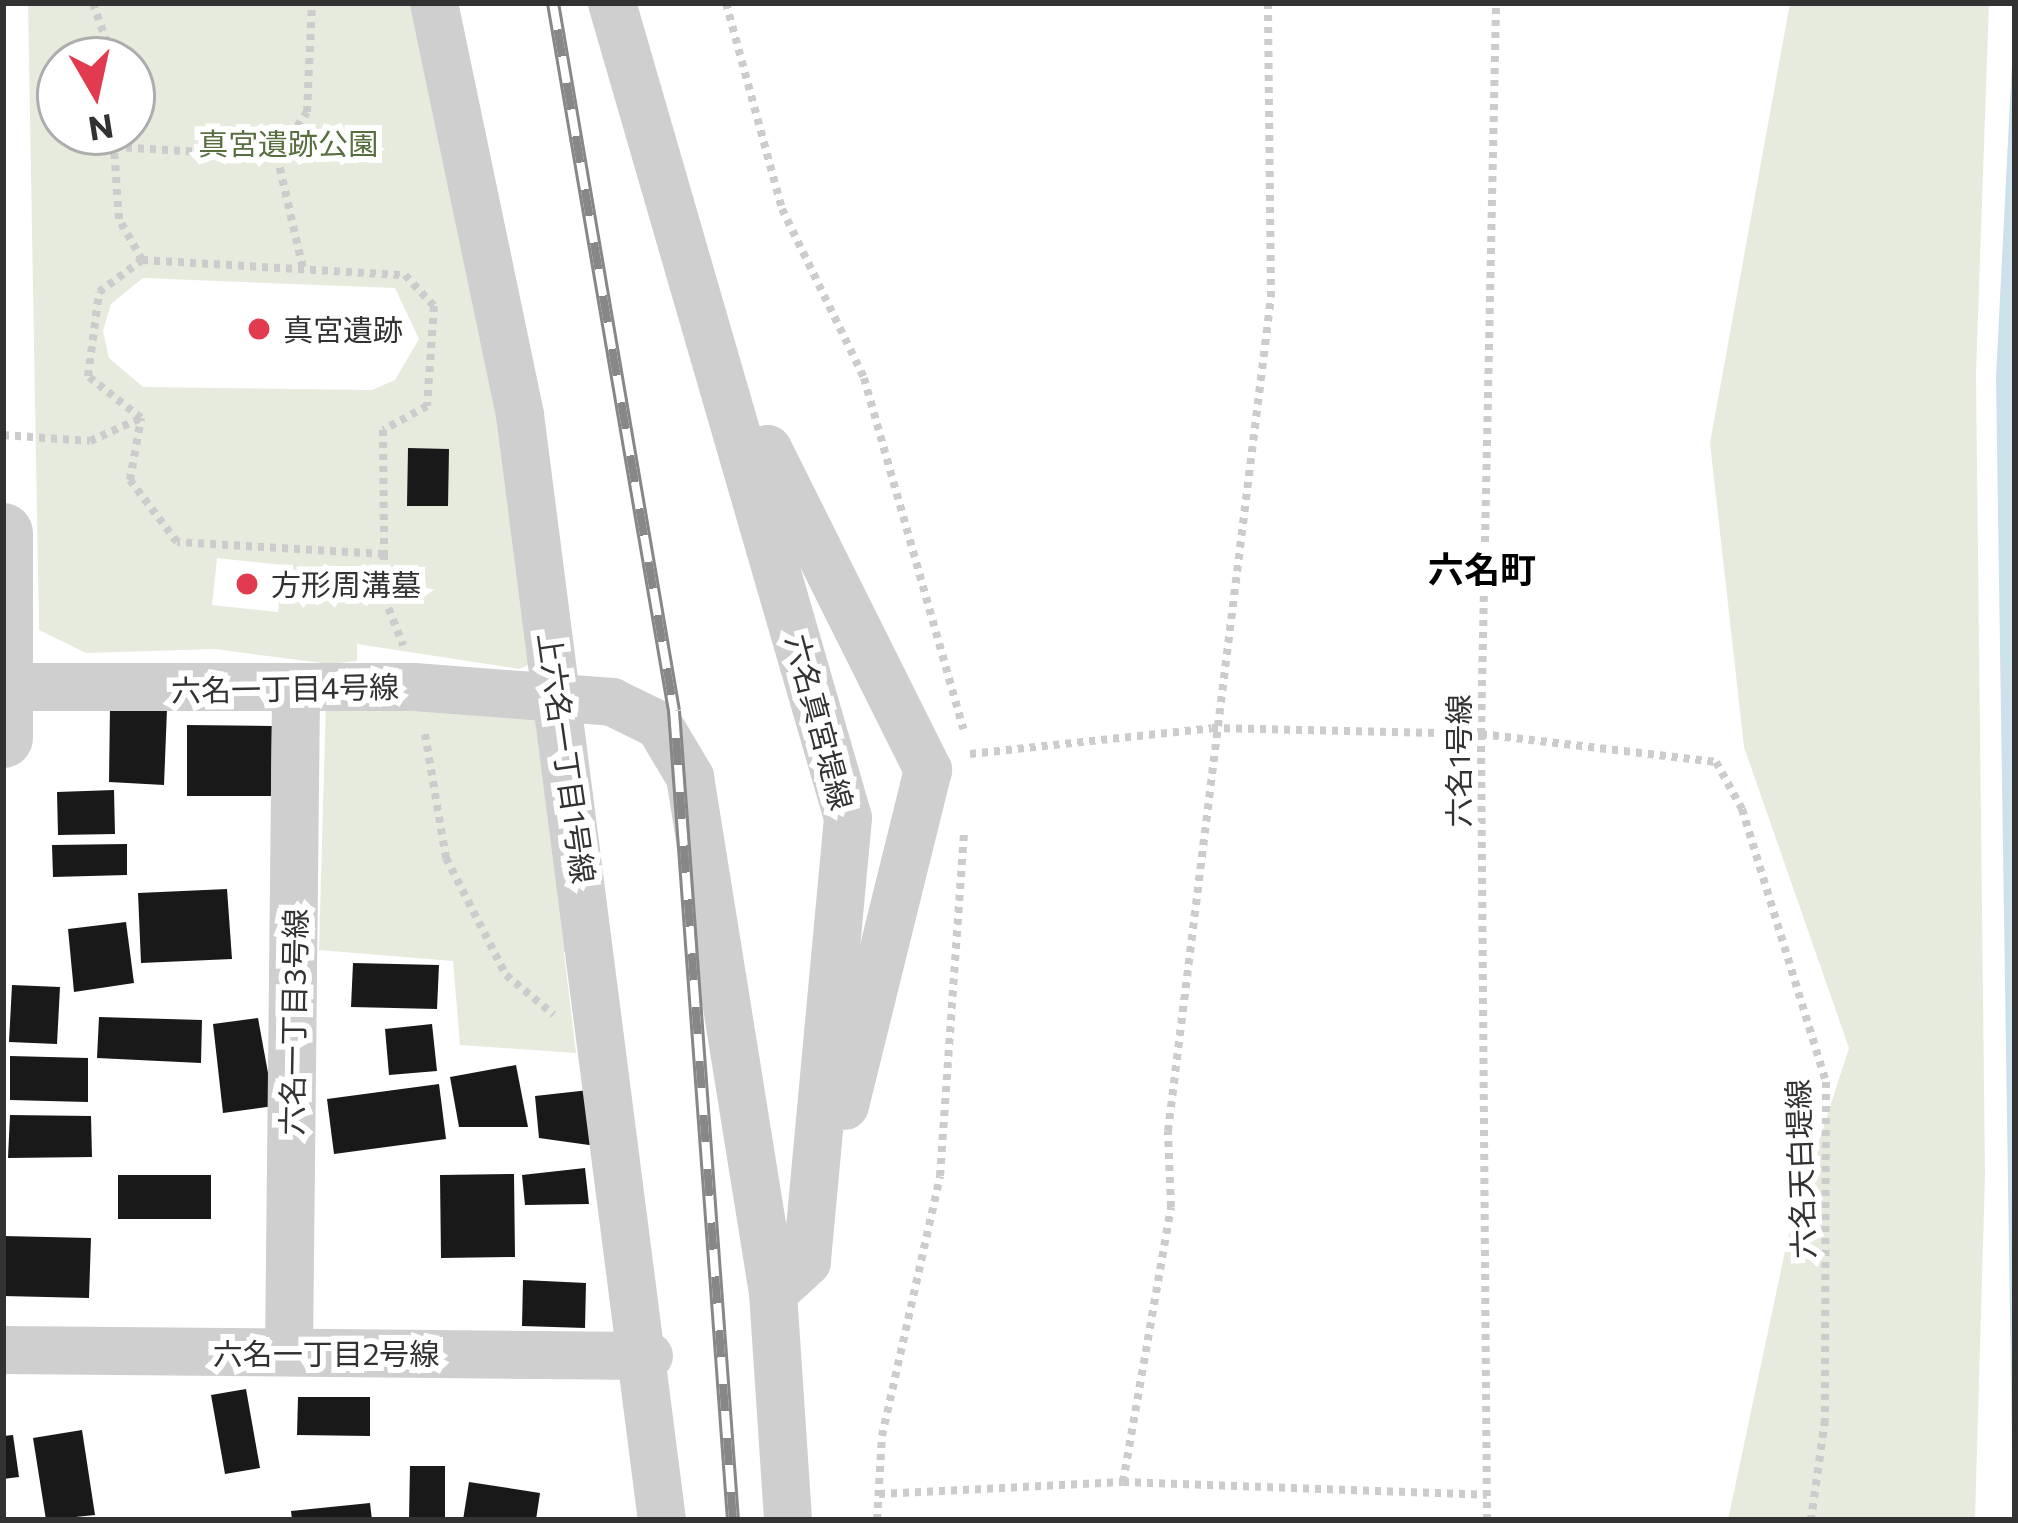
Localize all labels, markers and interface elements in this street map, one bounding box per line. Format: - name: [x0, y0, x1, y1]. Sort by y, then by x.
- north arrow: [36, 36, 156, 156]
- text: N: [86, 107, 117, 151]
- park label: 真宮遺跡公園: [198, 125, 378, 161]
- place label: 真宮遺跡: [283, 311, 403, 347]
- marker: 真宮遺跡: [246, 316, 272, 342]
- district label: 六名町: [1428, 547, 1536, 591]
- place label: 方形周溝墓: [271, 566, 421, 602]
- marker: 方形周溝墓: [234, 571, 260, 597]
- street label: 上六名一丁目1号線: [532, 630, 602, 886]
- street label: 六名真宮堤線: [779, 630, 861, 814]
- street label: 六名一丁目4号線: [171, 668, 399, 708]
- street label: 六名1号線: [1440, 695, 1476, 827]
- street label: 六名一丁目3号線: [273, 908, 313, 1136]
- street label: 六名天白堤線: [1779, 1078, 1821, 1260]
- street label: 六名一丁目2号線: [213, 1335, 439, 1371]

